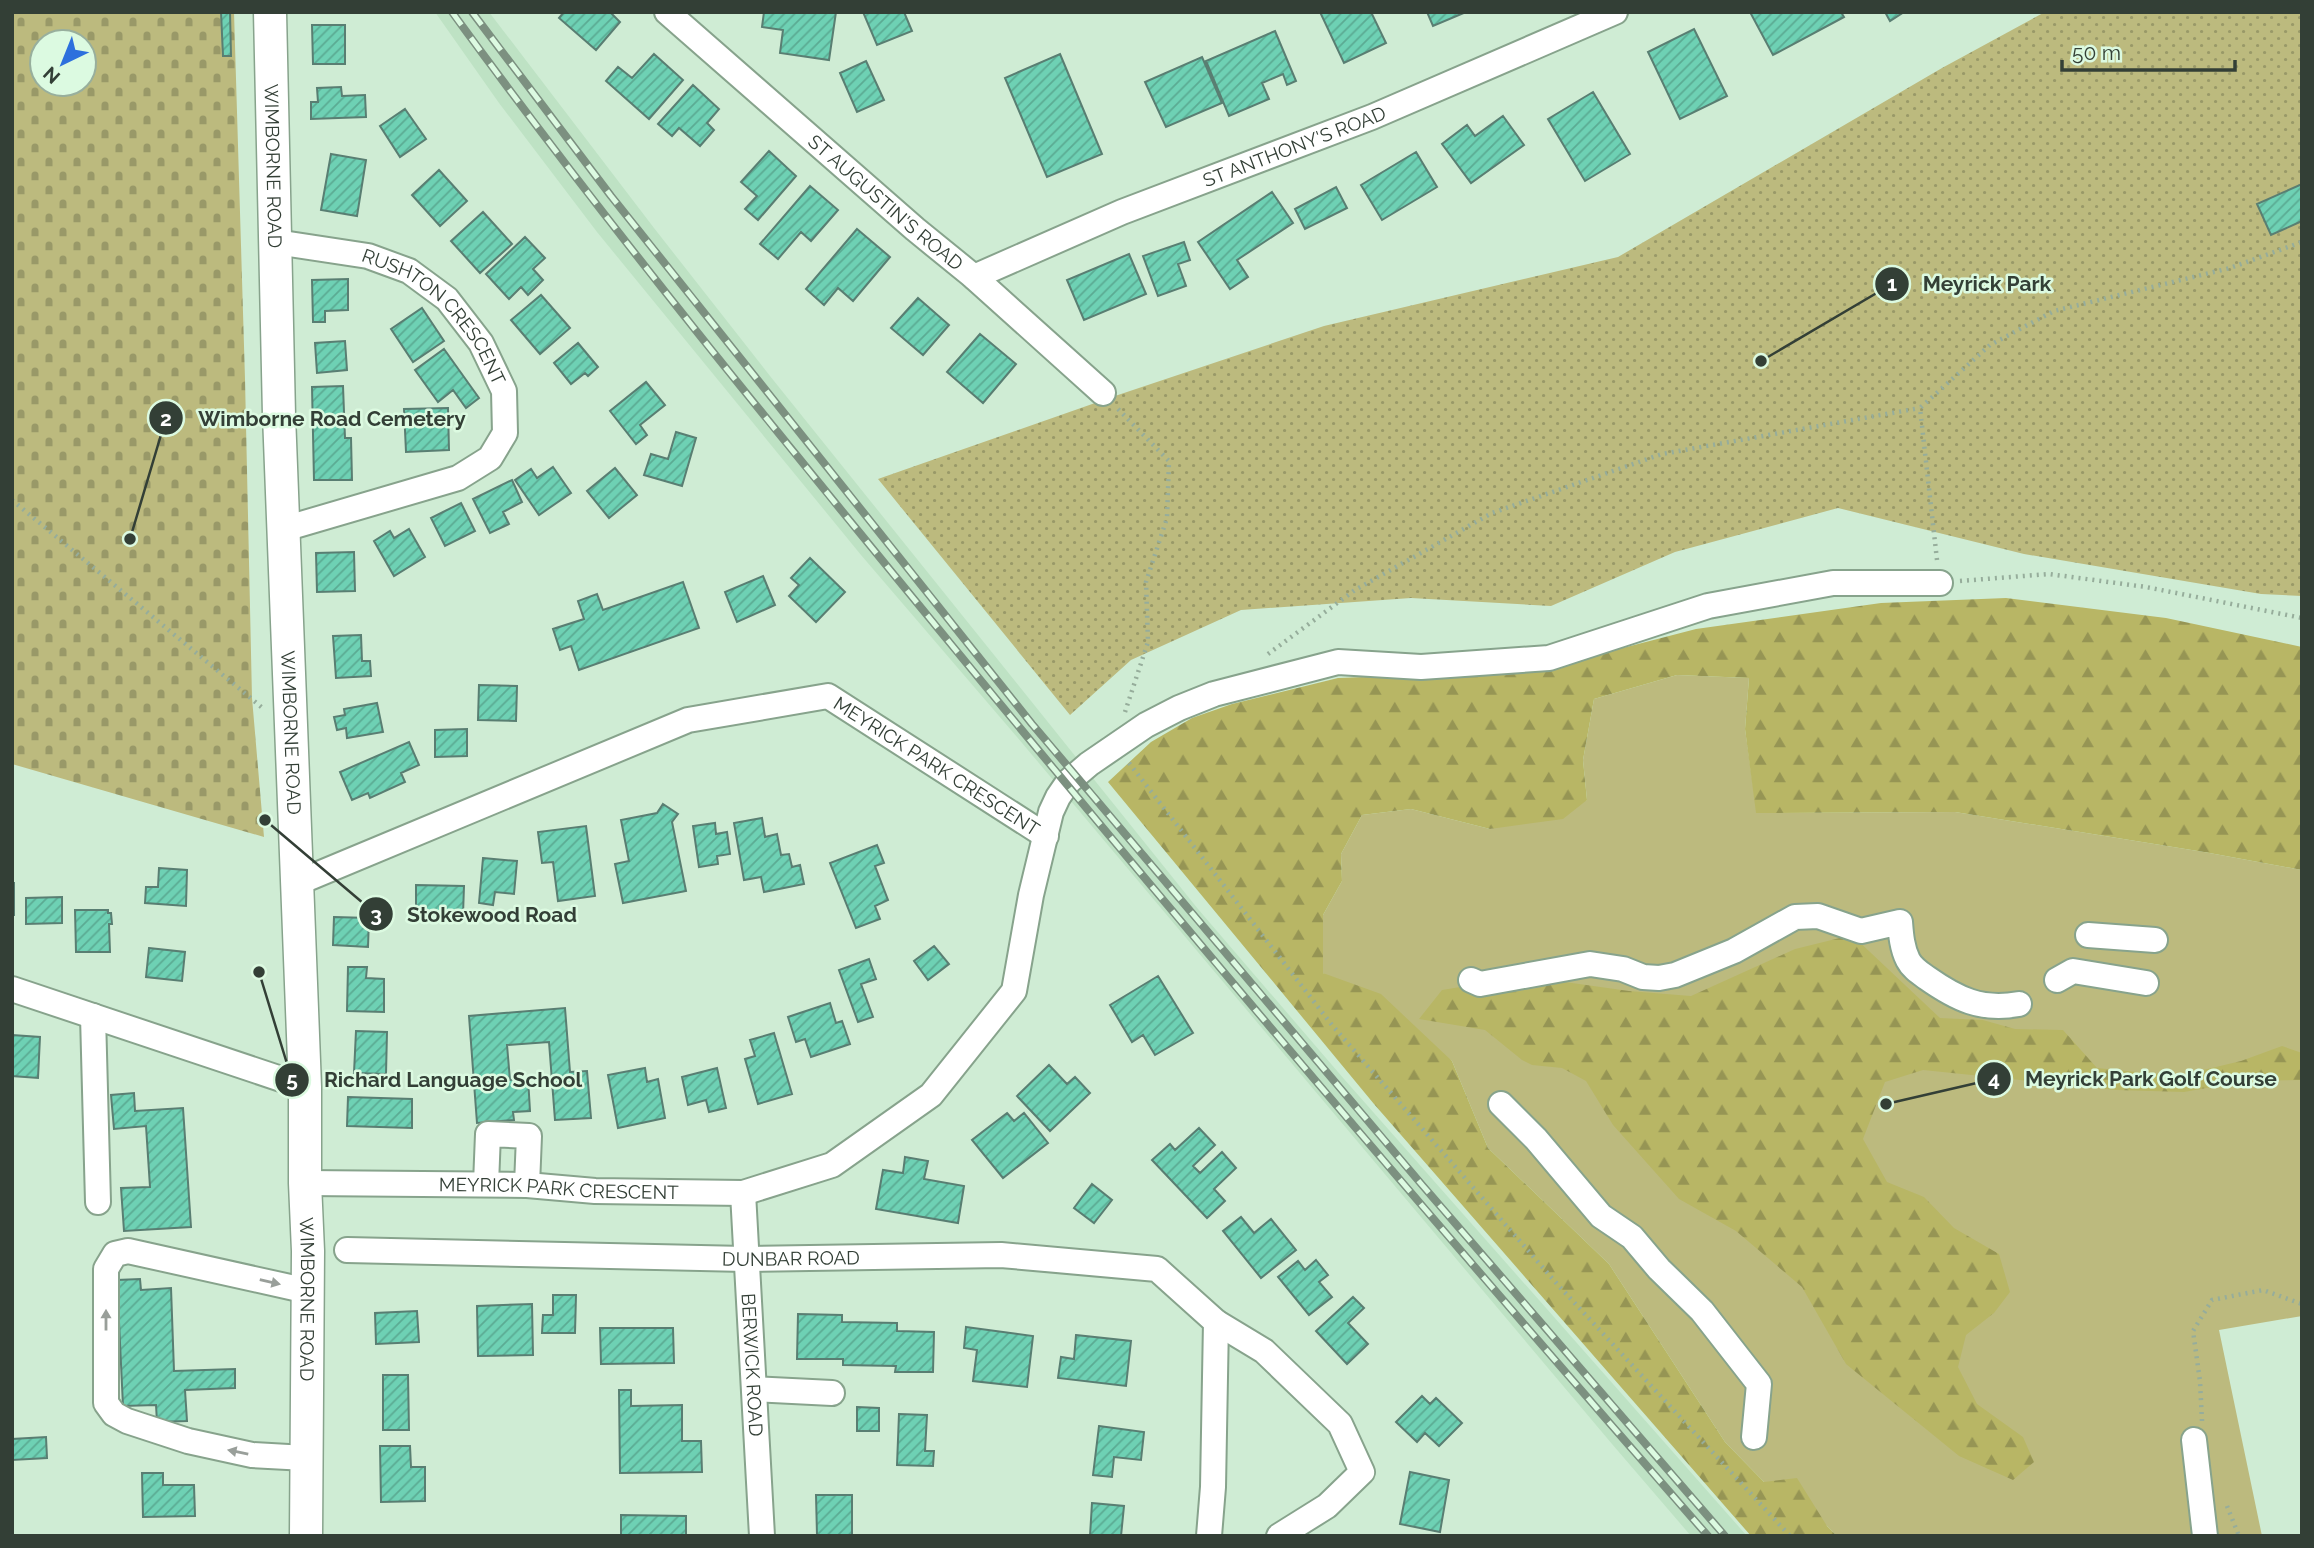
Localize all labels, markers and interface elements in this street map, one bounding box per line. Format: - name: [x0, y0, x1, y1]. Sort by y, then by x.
- north arrow: [28, 28, 98, 98]
- scale bar: [2062, 28, 2235, 72]
- text: 50 m: [2072, 40, 2121, 65]
- text: N: [39, 62, 64, 88]
- street label: WIMBORNE ROAD: [261, 84, 286, 248]
- street label: ST ANTHONY'S ROAD: [1200, 101, 1389, 191]
- street label: ST AUGUSTIN'S ROAD: [804, 130, 968, 275]
- street label: RUSHTON CRESCENT: [359, 244, 510, 389]
- callout: Meyrick Park: [1874, 263, 2066, 305]
- text: 1: [1887, 271, 1897, 296]
- text: Meyrick Park: [1923, 271, 2052, 296]
- callout: Wimborne Road Cemetery: [149, 397, 479, 439]
- text: 2: [160, 406, 172, 431]
- text: Wimborne Road Cemetery: [198, 406, 466, 431]
- street label: WIMBORNE ROAD: [277, 650, 305, 815]
- street label: MEYRICK PARK CRESCENT: [830, 692, 1044, 840]
- callout: Stokewood Road: [358, 893, 591, 935]
- text: 3: [370, 902, 382, 927]
- text: Stokewood Road: [407, 902, 577, 927]
- callout: Meyrick Park Golf Course: [1976, 1058, 2291, 1100]
- callout: Richard Language School: [275, 1059, 596, 1101]
- text: 4: [1988, 1066, 2000, 1091]
- text: Meyrick Park Golf Course: [2025, 1066, 2277, 1091]
- text: 5: [286, 1067, 298, 1092]
- text: Richard Language School: [324, 1067, 582, 1092]
- street label: MEYRICK PARK CRESCENT: [439, 1173, 679, 1203]
- street label: WIMBORNE ROAD: [296, 1217, 319, 1382]
- street label: DUNBAR ROAD: [722, 1246, 860, 1270]
- one-way arrow: [259, 1277, 281, 1288]
- street label: BERWICK ROAD: [738, 1293, 767, 1437]
- one-way arrow: [100, 1309, 112, 1331]
- one-way arrow: [227, 1446, 249, 1457]

